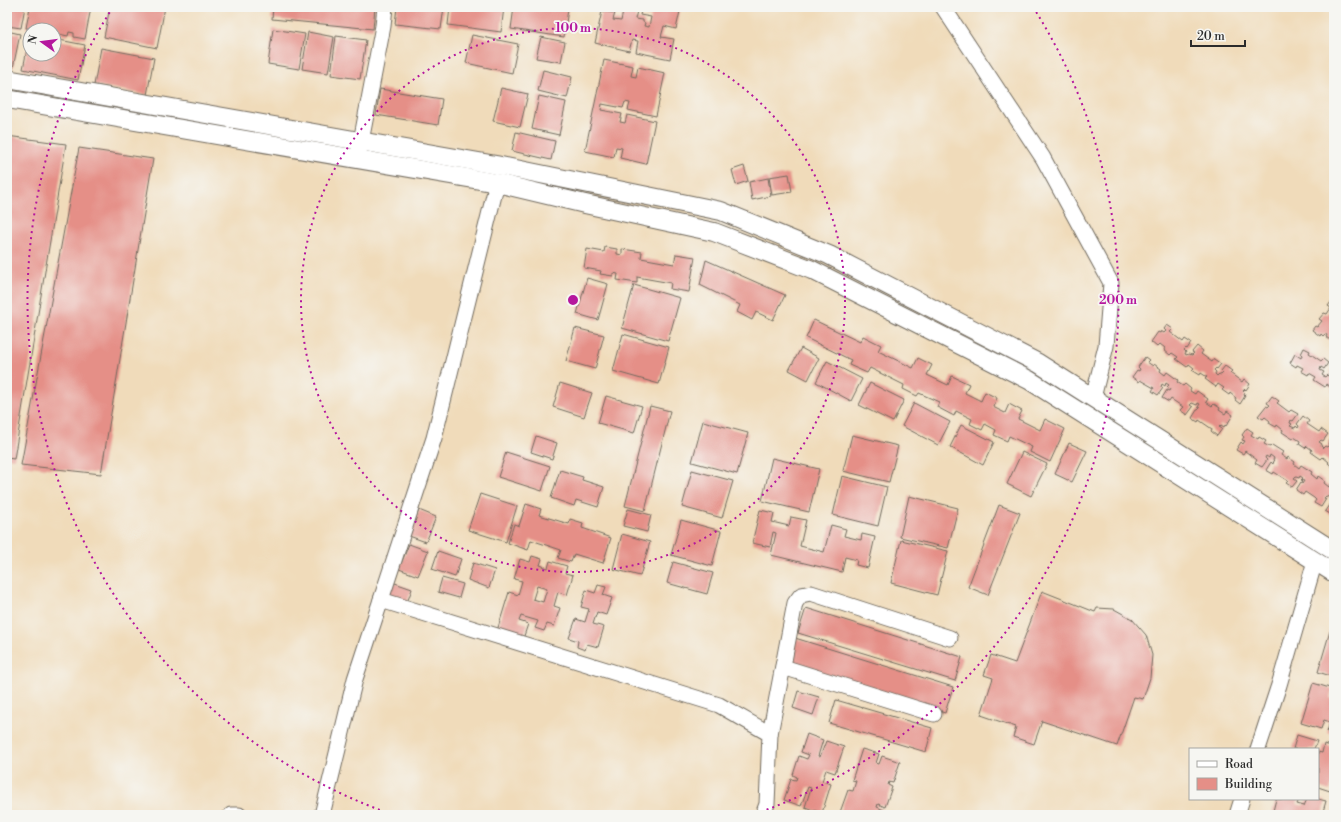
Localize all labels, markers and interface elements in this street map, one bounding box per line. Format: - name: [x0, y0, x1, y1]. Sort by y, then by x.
- text: 100 m: [555, 21, 591, 36]
- north arrow: [22, 22, 62, 62]
- scale bar: [1191, 22, 1245, 48]
- text: 20 m: [1197, 29, 1225, 44]
- text: N: [25, 34, 41, 46]
- centre of rings: [566, 293, 580, 307]
- text: 200 m: [1099, 293, 1137, 308]
- legend: [1189, 748, 1319, 800]
- text: Road: [1225, 757, 1253, 772]
- text: Building: [1224, 777, 1273, 792]

